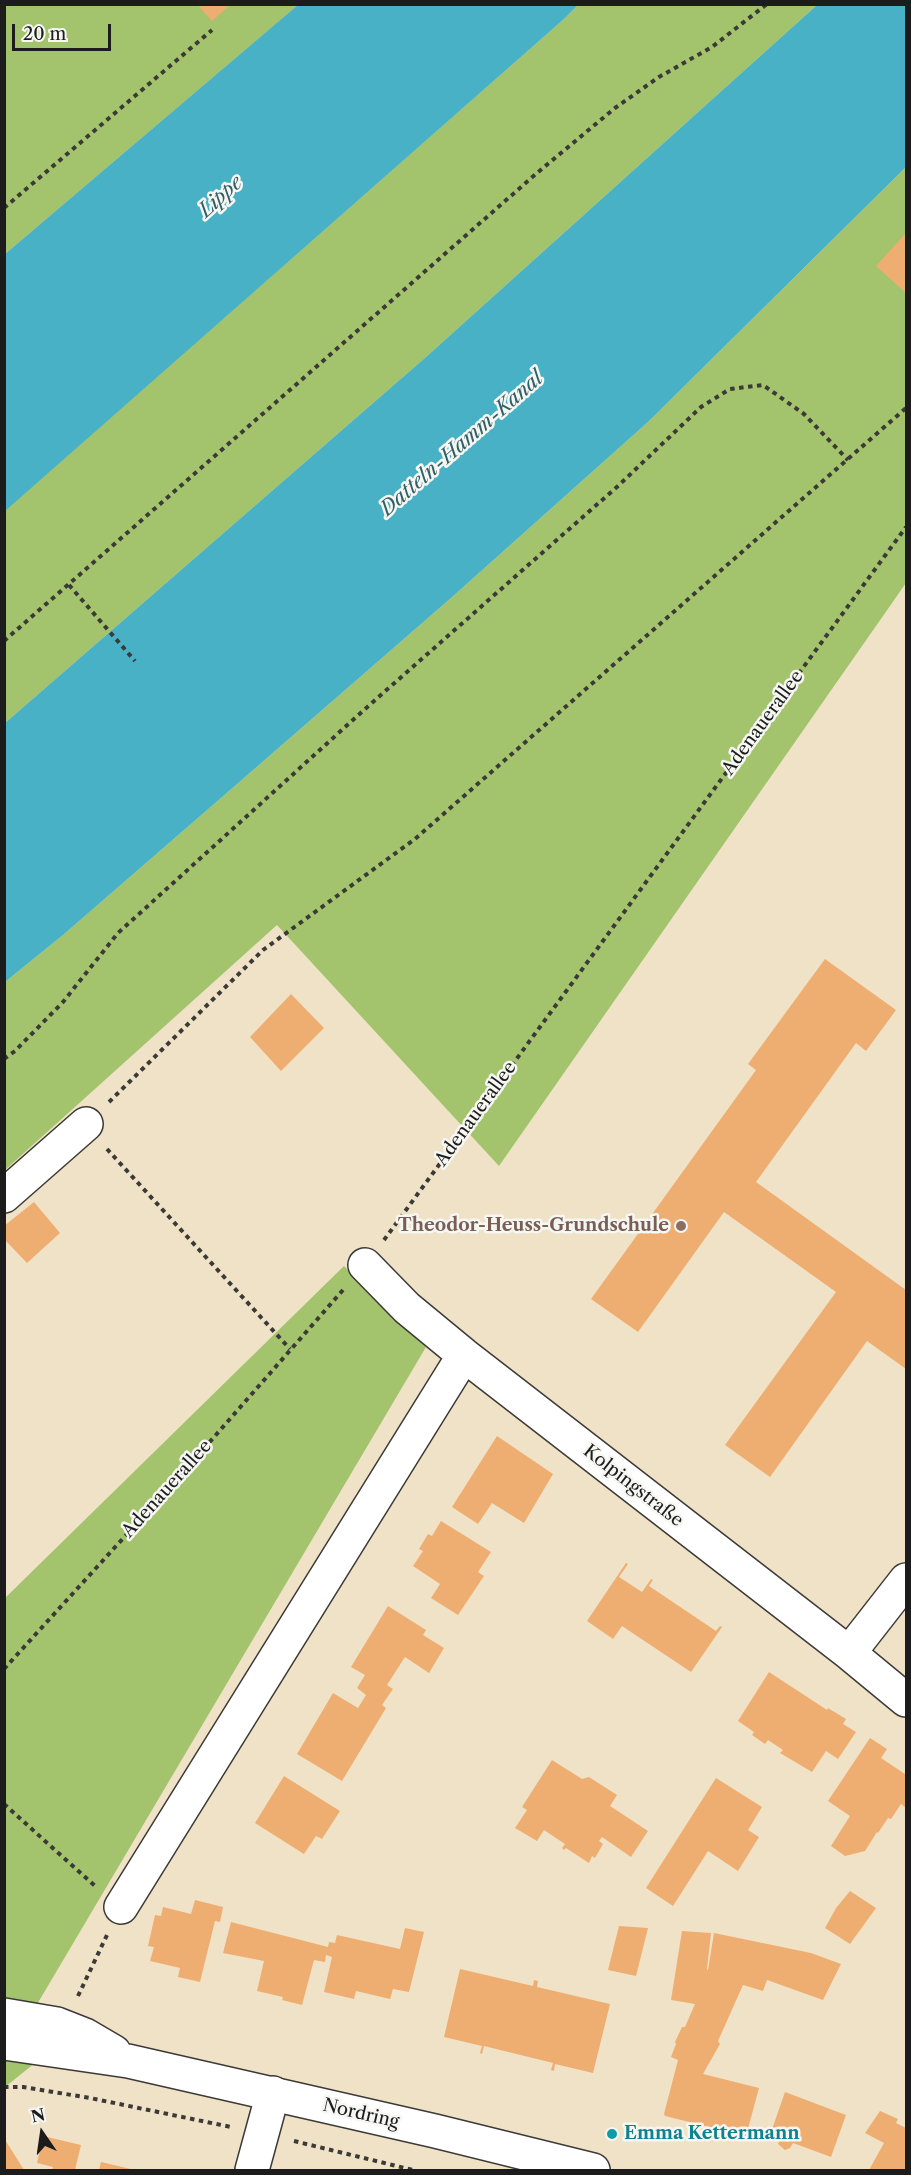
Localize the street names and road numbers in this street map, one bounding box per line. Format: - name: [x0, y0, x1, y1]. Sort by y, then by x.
- street label: Adenauerallee: [718, 667, 808, 779]
- street label: Adenauerallee: [431, 1058, 521, 1170]
- street label: Adenauerallee: [118, 1436, 216, 1542]
- street label: Kolpingstraße: [579, 1440, 687, 1532]
- street label: Nordring: [321, 2095, 401, 2133]

